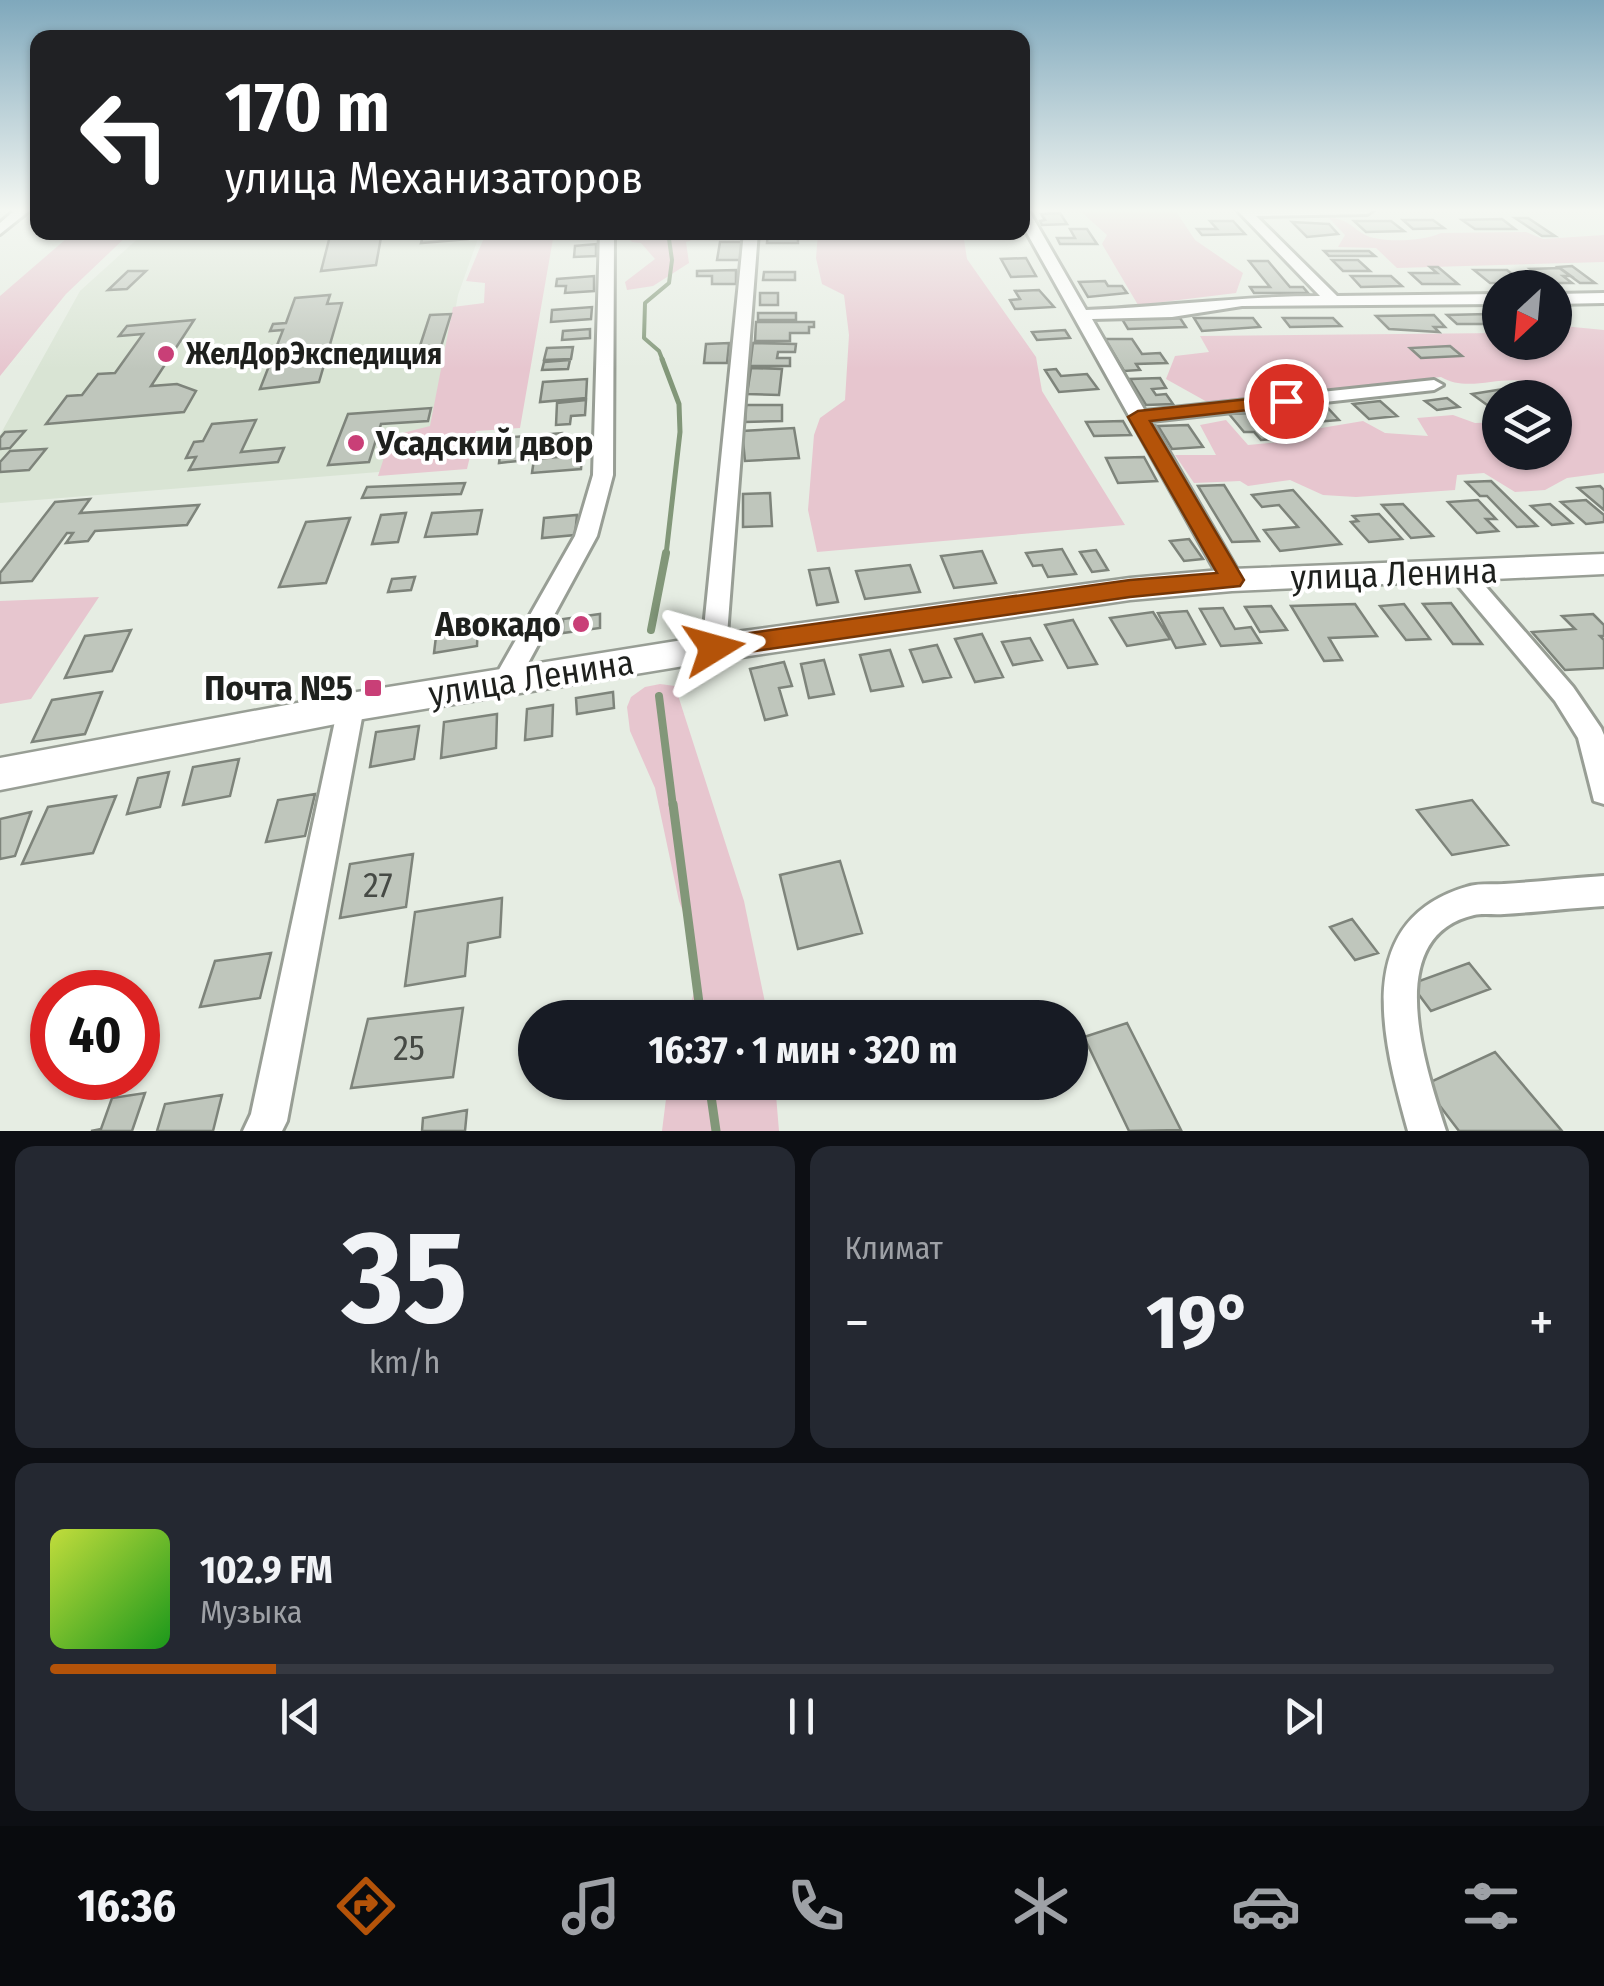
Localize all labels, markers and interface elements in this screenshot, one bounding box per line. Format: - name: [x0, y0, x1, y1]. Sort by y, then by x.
- text: 170 m: [225, 66, 390, 150]
- icon: left: [60, 70, 190, 200]
- text: улица Механизаторов: [225, 151, 643, 205]
- north arrow: [1482, 270, 1572, 360]
- map controls: [1482, 270, 1572, 470]
- place label: ЖелДорЭкспедиция: [185, 336, 442, 372]
- marker: ЖелДорЭкспедиция: [155, 343, 177, 365]
- pin: [1244, 359, 1329, 444]
- icon: arrive: [1259, 374, 1314, 429]
- button: layers: [1482, 380, 1572, 470]
- place label: Усадский двор: [375, 422, 593, 464]
- marker: Усадский двор: [345, 432, 367, 454]
- street label: улица Ленина: [1290, 549, 1498, 599]
- position arrow: [662, 596, 766, 700]
- place label: Авокадо: [434, 603, 561, 645]
- marker: Авокадо: [570, 613, 592, 635]
- street label: улица Ленина: [425, 641, 637, 715]
- place label: Почта №5: [204, 667, 353, 709]
- marker: Почта №5: [362, 677, 384, 699]
- house number: 27: [363, 864, 393, 906]
- speed limit sign: 40: [30, 970, 160, 1100]
- house number: 25: [393, 1027, 425, 1069]
- text: 16:37 · 1 мин · 320 m: [649, 1027, 957, 1073]
- text: 35: [342, 1200, 467, 1356]
- text: Климат: [845, 1229, 943, 1267]
- text: 19°: [1146, 1278, 1252, 1368]
- text: −: [845, 1290, 869, 1356]
- text: +: [1529, 1290, 1554, 1356]
- text: km/h: [369, 1343, 440, 1381]
- text: 102.9 FM: [200, 1547, 333, 1593]
- text: Музыка: [200, 1593, 303, 1631]
- icon: previous: [273, 1689, 328, 1744]
- icon: pause: [774, 1689, 829, 1744]
- icon: next: [1276, 1689, 1331, 1744]
- icon: directions: [331, 1871, 401, 1941]
- icon: music: [556, 1871, 626, 1941]
- icon: phone: [781, 1871, 851, 1941]
- icon: climate: [1006, 1871, 1076, 1941]
- icon: car: [1231, 1871, 1301, 1941]
- icon: filters: [1456, 1871, 1526, 1941]
- text: 16:36: [78, 1879, 176, 1933]

